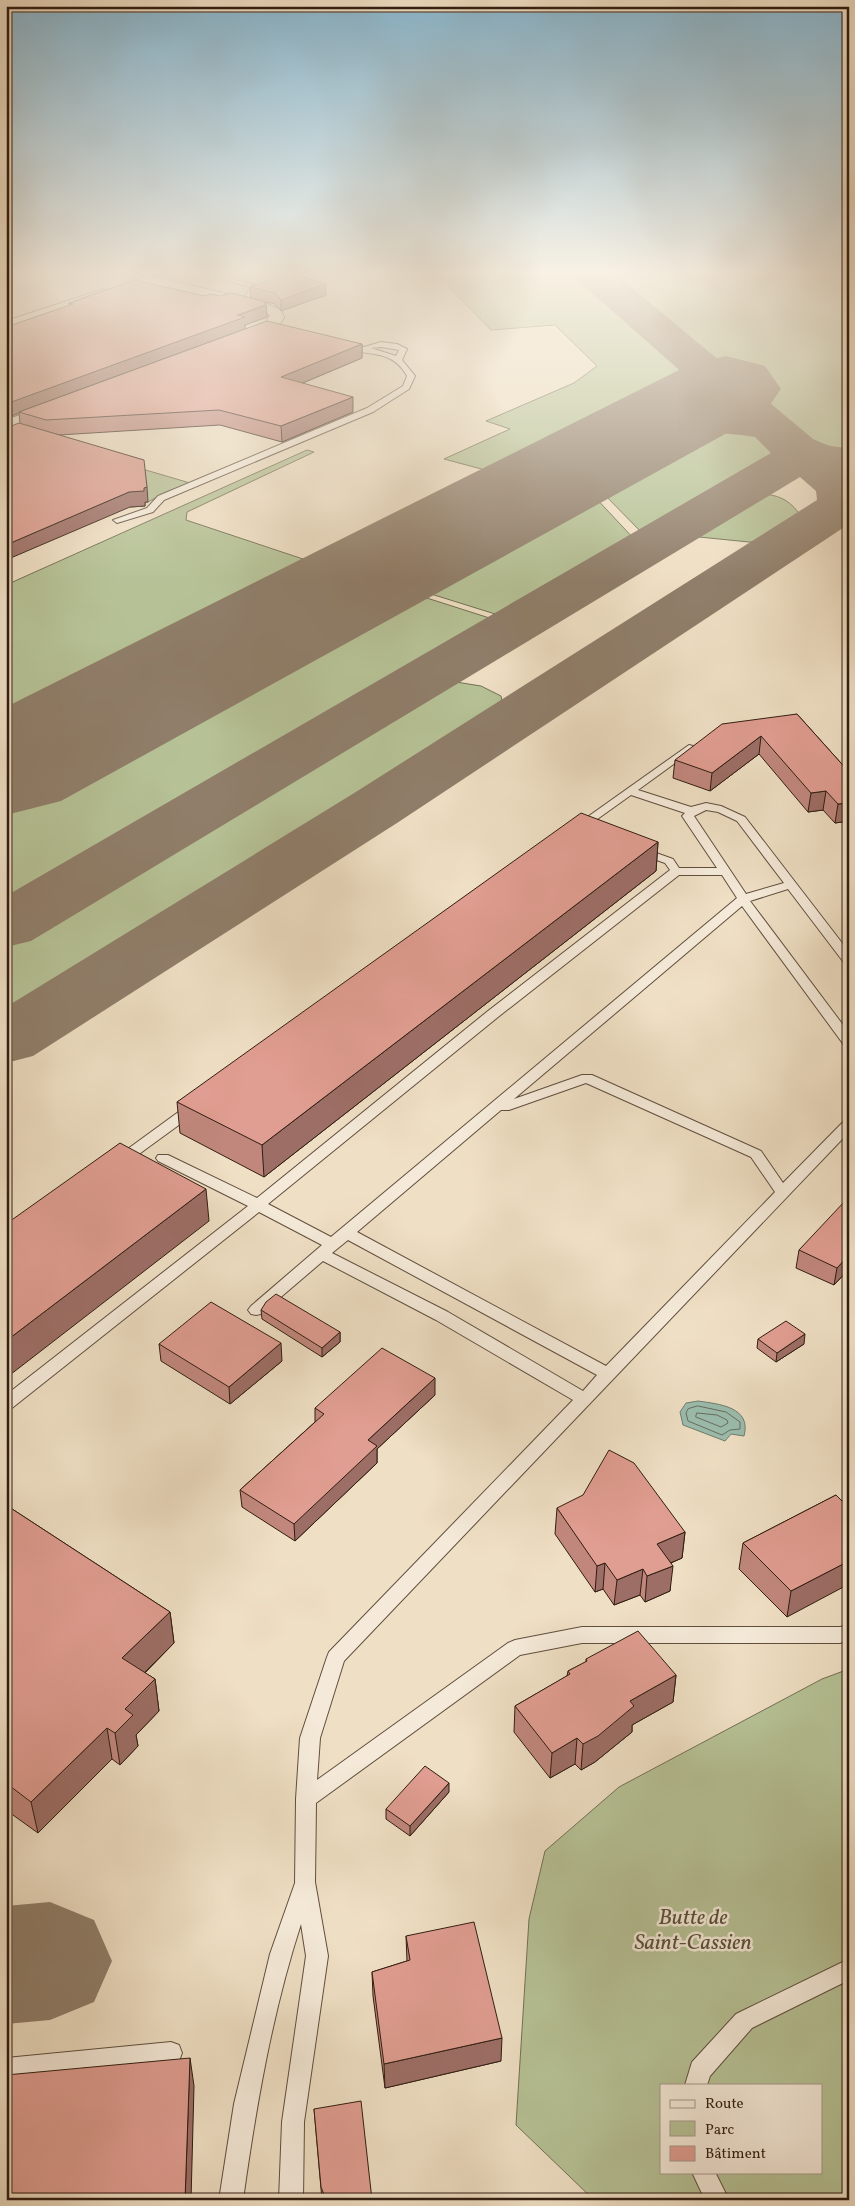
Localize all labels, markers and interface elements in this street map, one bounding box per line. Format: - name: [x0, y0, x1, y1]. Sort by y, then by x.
- park label: Butte de Saint-Cassien: [634, 1903, 752, 1959]
- legend: [660, 2084, 822, 2174]
- text: Route: [705, 2094, 744, 2115]
- text: Parc: [705, 2120, 734, 2141]
- text: Bâtiment: [705, 2144, 766, 2165]

